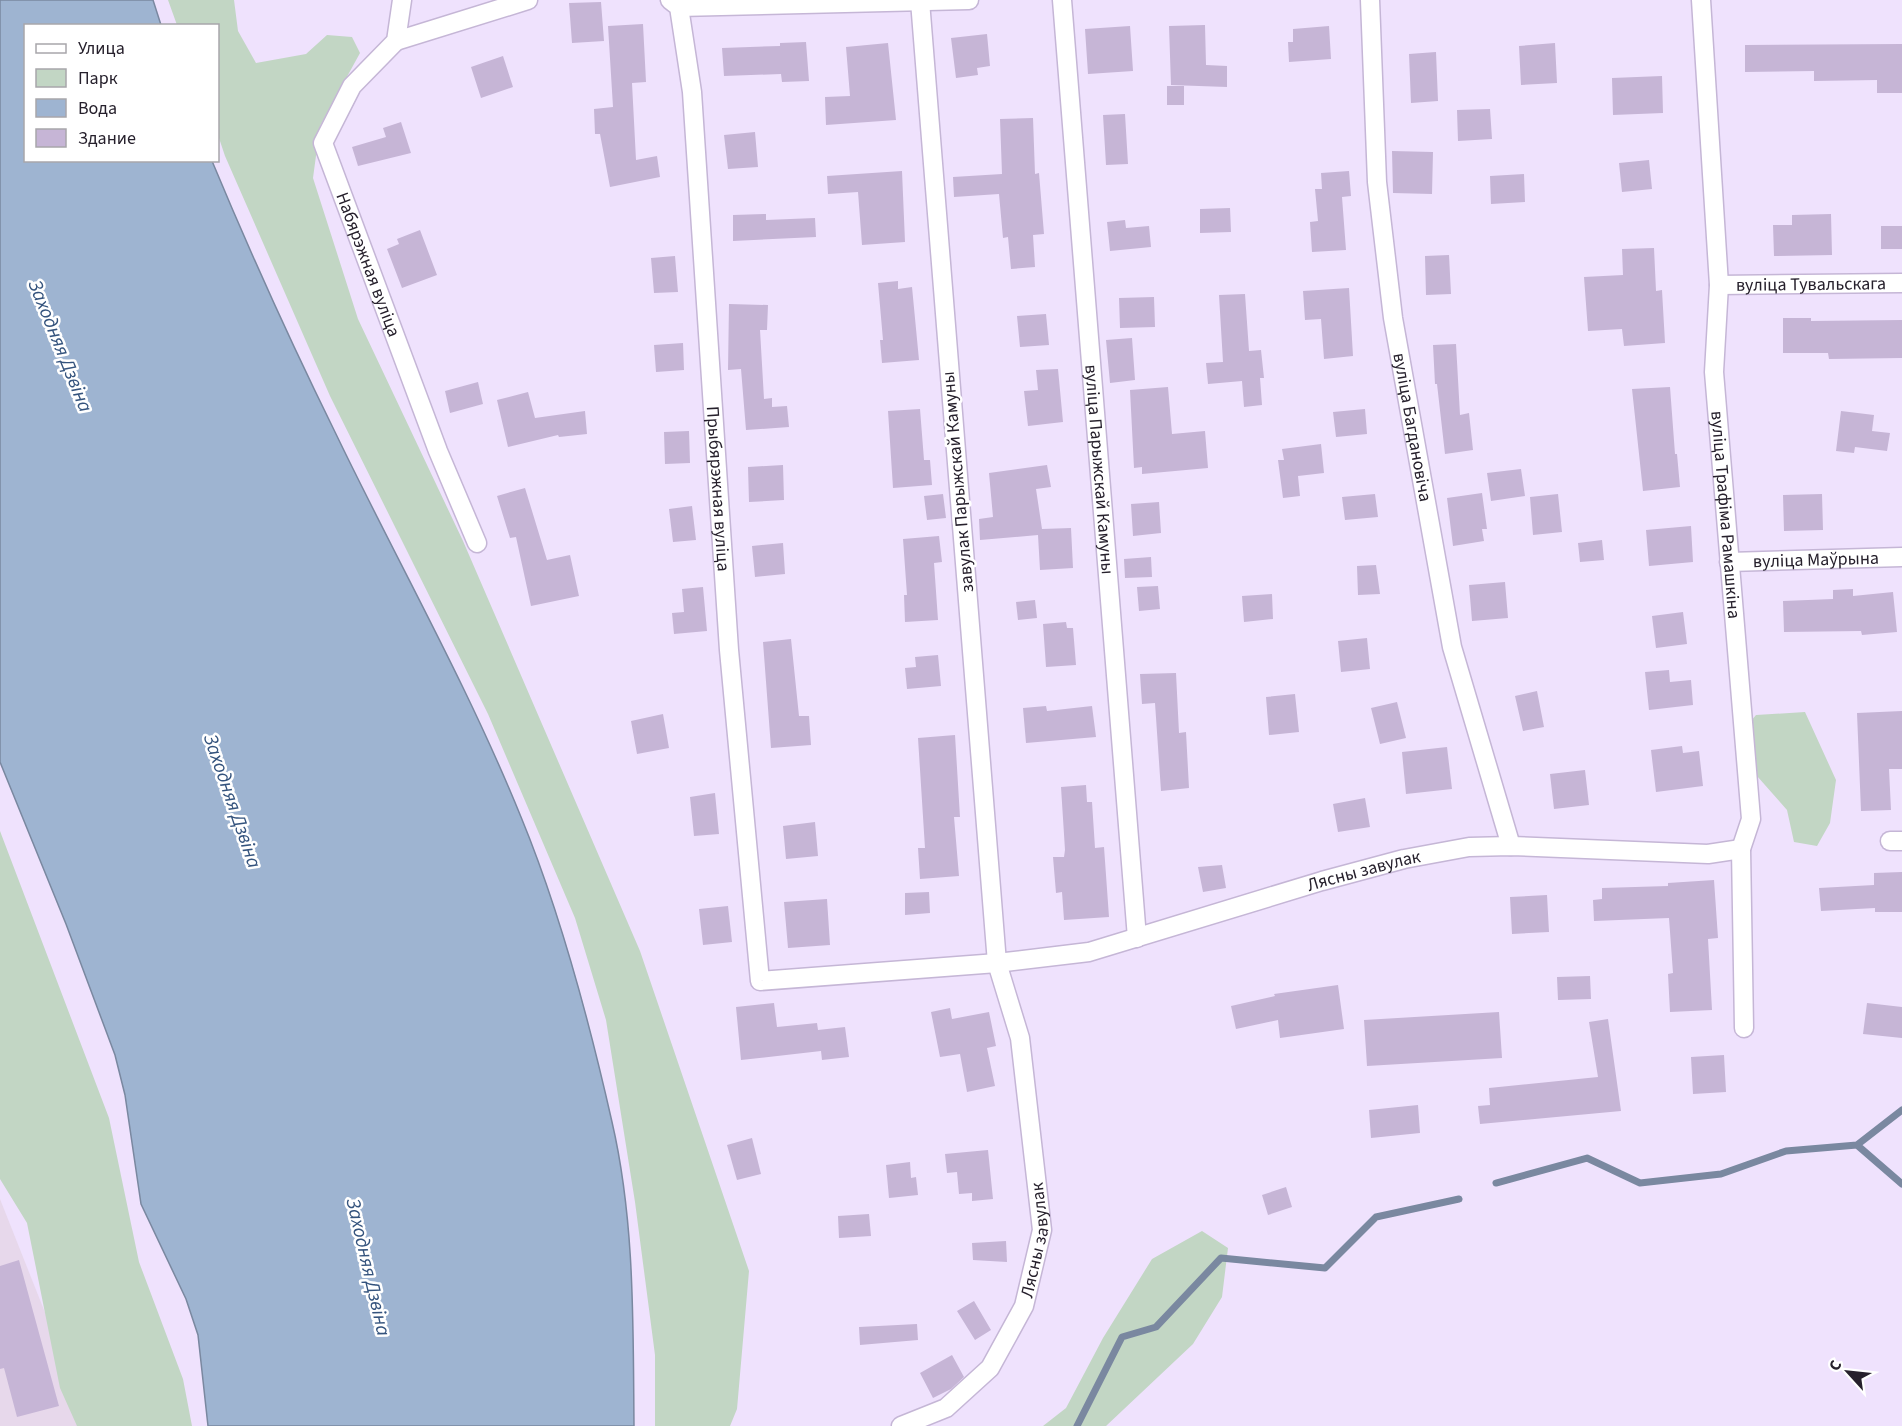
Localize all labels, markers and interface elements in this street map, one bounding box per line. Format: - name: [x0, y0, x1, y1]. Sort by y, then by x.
- legend: [24, 24, 219, 162]
- text: Улица: [78, 36, 125, 61]
- text: Парк: [78, 66, 118, 91]
- text: Вода: [78, 96, 117, 121]
- text: Здание: [78, 126, 136, 151]
- street label: Набярэжная вуліца: [330, 189, 407, 340]
- street label: вуліца Тувальскага: [1736, 271, 1886, 297]
- water label: Заходняя Дзвіна: [21, 275, 99, 417]
- street label: вуліца Багдановіча: [1387, 351, 1438, 504]
- street label: вуліца Парыжскай Камуны: [1079, 364, 1120, 575]
- street label: завулак Парыжскай Камуны: [936, 370, 980, 594]
- street label: Прыбярэжная вуліца: [700, 405, 736, 572]
- street label: вуліца Трафіма Рамашкіна: [1705, 410, 1747, 620]
- street label: вуліца Маўрына: [1753, 545, 1879, 574]
- water label: Заходняя Дзвіна: [196, 730, 268, 872]
- street label: Лясны завулак: [1304, 844, 1423, 897]
- street label: Лясны завулак: [1014, 1181, 1055, 1300]
- water label: Заходняя Дзвіна: [339, 1195, 398, 1339]
- north arrow: [1818, 1342, 1878, 1402]
- text: С: [1824, 1357, 1847, 1375]

